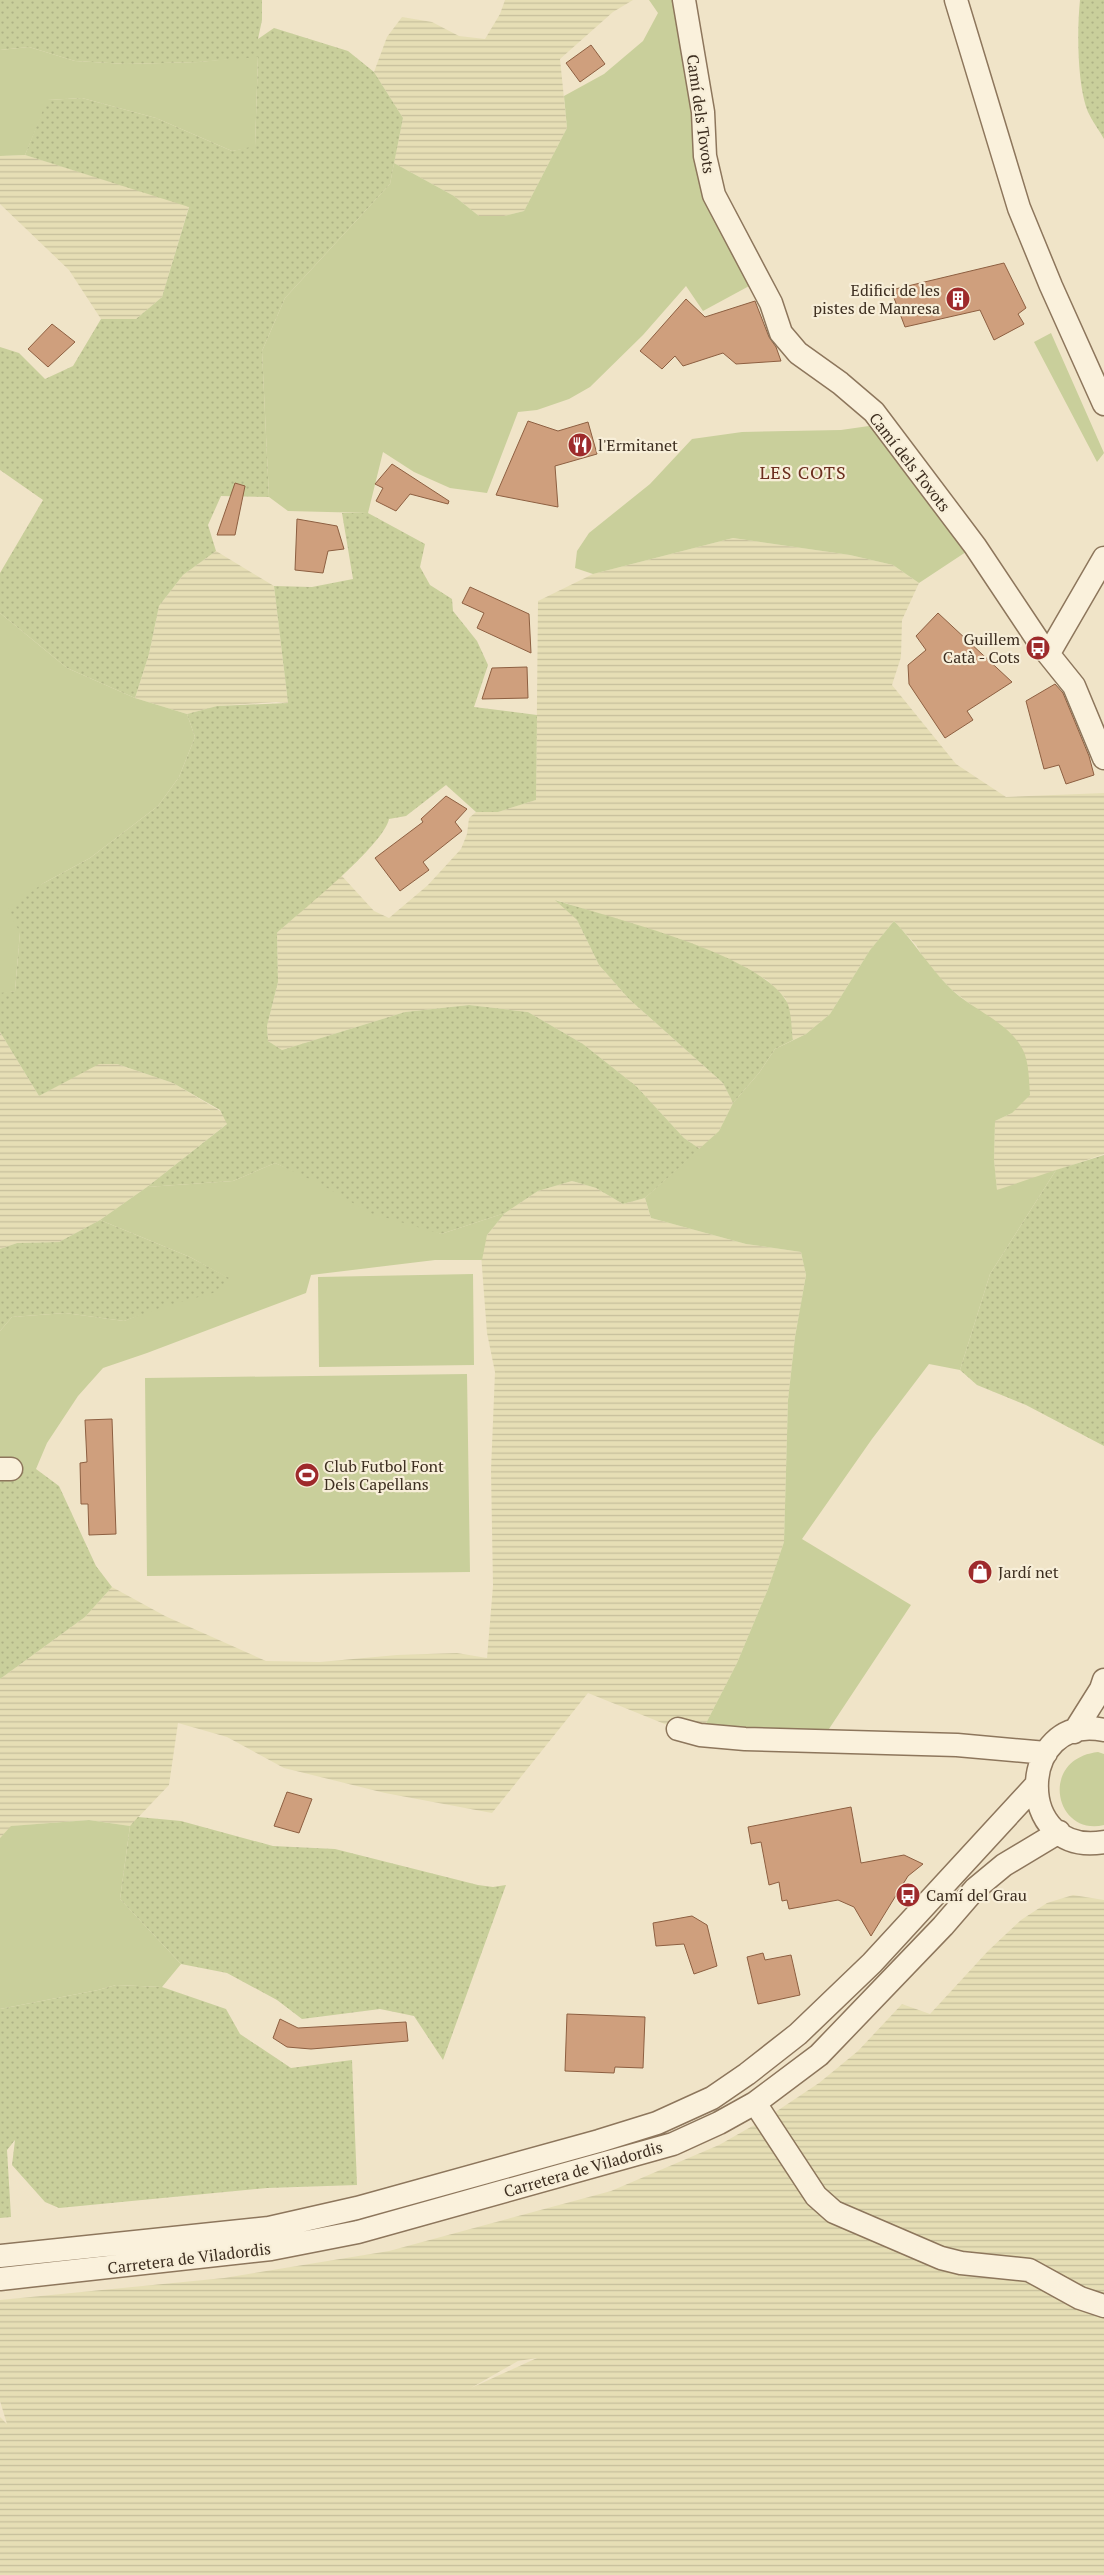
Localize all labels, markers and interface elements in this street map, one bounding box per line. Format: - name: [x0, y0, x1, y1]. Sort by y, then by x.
- street label: Camí dels Tovots: [682, 53, 720, 175]
- place label: Edifici de les pistes de Manresa: [813, 279, 940, 319]
- building icon: Edifici de les pistes de Manresa: [945, 286, 971, 312]
- street label: Camí dels Tovots: [864, 408, 956, 516]
- restaurant icon: l'Ermitanet: [567, 432, 593, 458]
- place label: l'Ermitanet: [598, 434, 678, 456]
- district label: LES COTS: [759, 460, 847, 484]
- place label: Guillem Catà - Cots: [943, 628, 1020, 668]
- bus stop icon: Guillem Catà - Cots: [1025, 635, 1051, 661]
- place label: Club Futbol Font Dels Capellans: [324, 1455, 444, 1495]
- sports icon: Club Futbol Font Dels Capellans: [294, 1462, 320, 1488]
- shop icon: Jardí net: [967, 1559, 993, 1585]
- place label: Jardí net: [998, 1561, 1059, 1583]
- bus stop icon: Camí del Grau: [895, 1882, 921, 1908]
- place label: Camí del Grau: [926, 1884, 1027, 1906]
- street label: Carretera de Viladordis: [501, 2136, 665, 2202]
- street label: Carretera de Viladordis: [106, 2237, 272, 2279]

